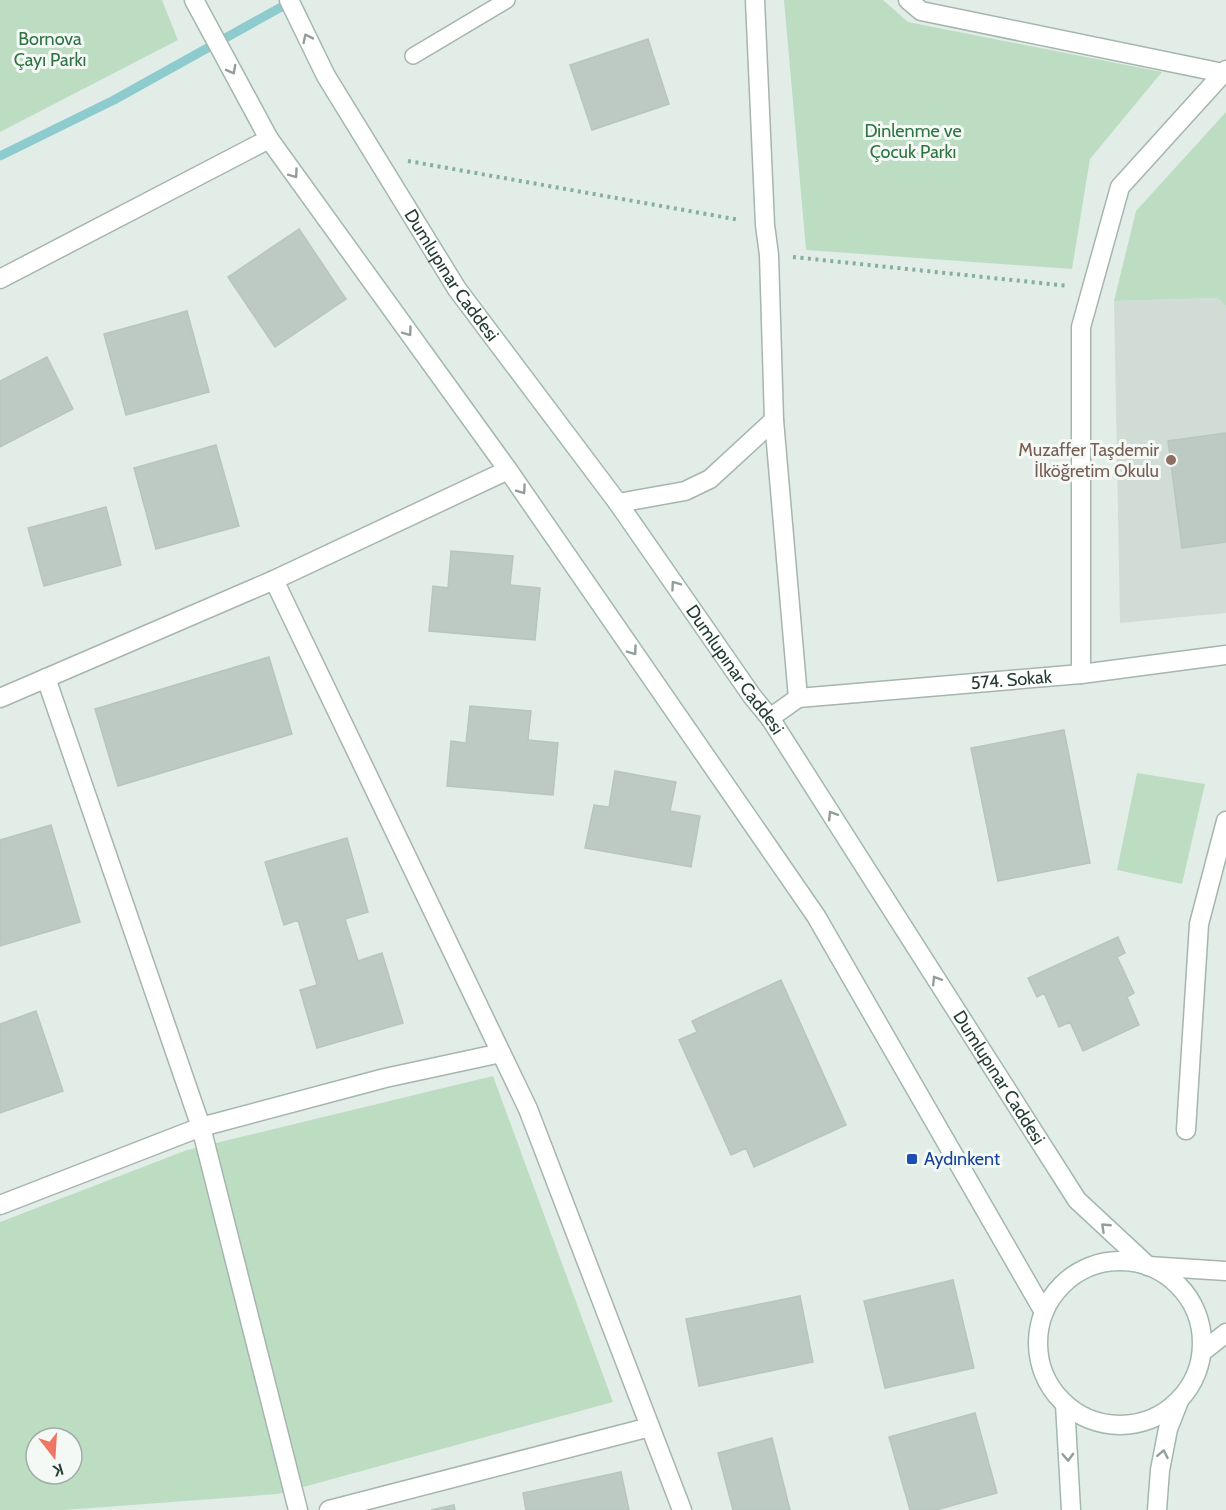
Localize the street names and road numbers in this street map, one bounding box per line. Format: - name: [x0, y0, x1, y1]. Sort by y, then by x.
- street label: Dumlupınar Caddesi: [400, 205, 503, 346]
- street label: Dumlupınar Caddesi: [681, 601, 789, 739]
- street label: 574. Sokak: [970, 665, 1054, 694]
- street label: Dumlupınar Caddesi: [948, 1006, 1050, 1149]

